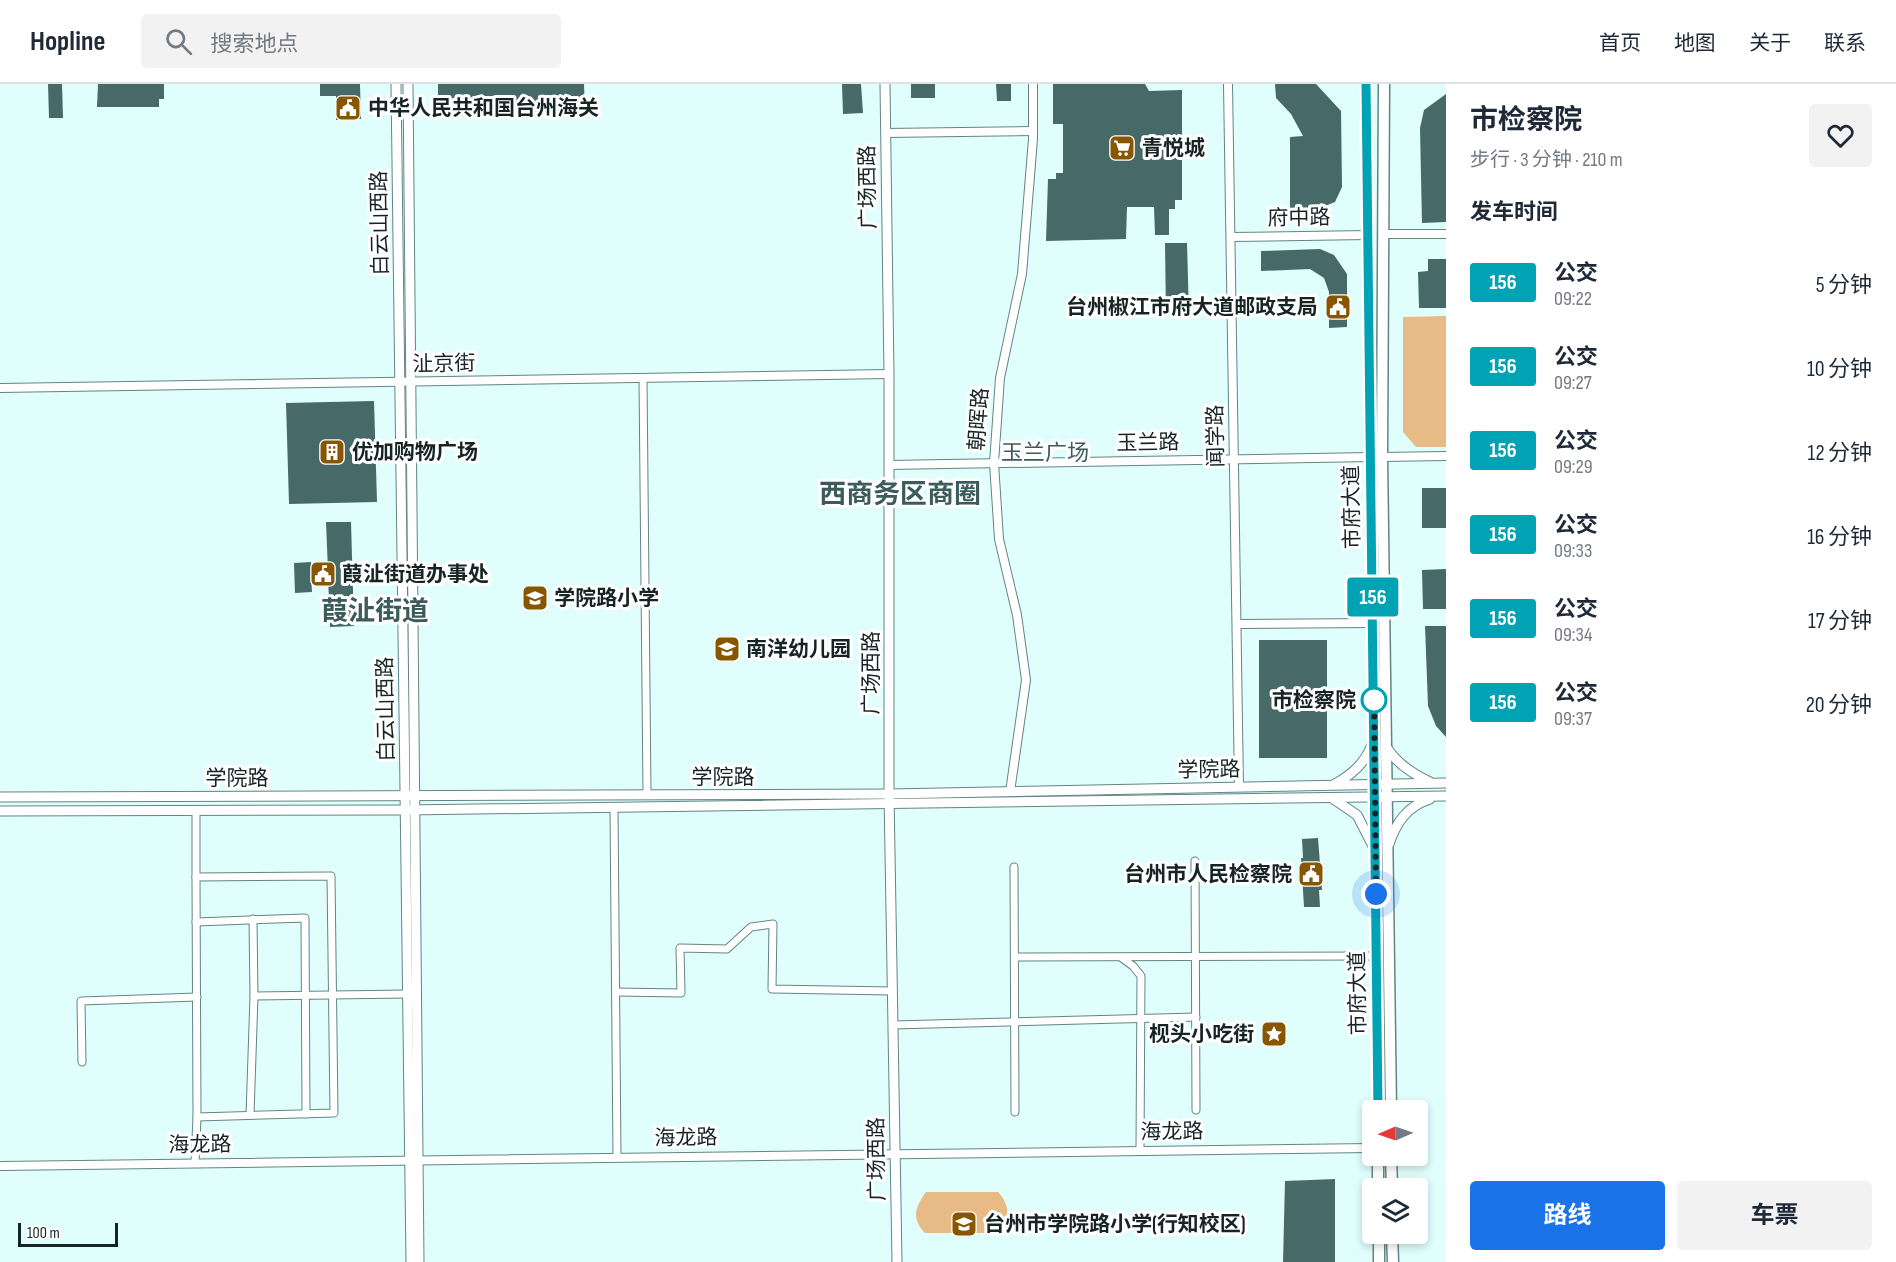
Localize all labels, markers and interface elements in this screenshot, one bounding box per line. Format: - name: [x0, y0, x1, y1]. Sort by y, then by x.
- search box: [141, 14, 561, 68]
- text: Hopline: [30, 25, 105, 58]
- icon: search: [162, 25, 195, 58]
- text: 搜索地点: [210, 31, 298, 58]
- text: 首页: [1599, 31, 1641, 56]
- text: 地图: [1674, 31, 1716, 56]
- text: 关于: [1749, 31, 1791, 56]
- text: 联系: [1824, 31, 1866, 56]
- public building icon: 中华人民共和国台州海关: [333, 93, 363, 123]
- place label: 中华人民共和国台州海关: [368, 96, 599, 121]
- text: 市检察院: [1470, 104, 1582, 137]
- button: heart: [1809, 104, 1872, 167]
- supermarket icon: 青悦城: [1107, 133, 1137, 163]
- place label: 青悦城: [1142, 136, 1205, 161]
- street label: 广场西路: [855, 145, 881, 229]
- text: 步行 · 3 分钟 · 210 m: [1470, 148, 1622, 172]
- street label: 白云山西路: [367, 170, 393, 276]
- text: 发车时间: [1470, 199, 1558, 226]
- street label: 府中路: [1267, 205, 1331, 231]
- text: 公交: [1554, 260, 1598, 287]
- text: 156: [1489, 270, 1517, 295]
- text: 5 分钟: [1816, 272, 1872, 299]
- text: 09:22: [1554, 287, 1592, 311]
- public building icon: 台州椒江市府大道邮政支局: [1323, 292, 1353, 322]
- place label: 台州椒江市府大道邮政支局: [1066, 295, 1318, 320]
- text: 公交: [1554, 344, 1598, 371]
- street label: 沚京街: [412, 351, 476, 377]
- text: 156: [1489, 354, 1517, 379]
- text: 10 分钟: [1807, 356, 1872, 383]
- text: 09:27: [1554, 371, 1592, 395]
- street label: 朝晖路: [964, 387, 994, 451]
- street label: 闻学路: [1203, 404, 1229, 468]
- text: 公交: [1554, 428, 1598, 455]
- street label: 玉兰路: [1116, 430, 1180, 456]
- building icon: 优加购物广场: [317, 437, 347, 467]
- text: 156: [1489, 438, 1517, 463]
- place label: 优加购物广场: [352, 440, 478, 465]
- district label: 玉兰广场: [1001, 440, 1089, 467]
- text: 12 分钟: [1807, 440, 1872, 467]
- text: 09:29: [1554, 455, 1593, 479]
- street label: 市府大道: [1339, 465, 1365, 549]
- district label: 西商务区商圈: [819, 479, 981, 511]
- text: 公交: [1554, 512, 1598, 539]
- text: 156: [1489, 522, 1517, 547]
- text: 16 分钟: [1807, 524, 1872, 551]
- text: 09:33: [1554, 539, 1592, 563]
- public building icon: 葭沚街道办事处: [308, 559, 338, 589]
- place label: 葭沚街道办事处: [342, 562, 489, 587]
- line badge: 156: [1338, 578, 1408, 616]
- school or university icon: 学院路小学: [520, 583, 550, 613]
- text: 156: [1359, 585, 1387, 610]
- place label: 学院路小学: [554, 586, 659, 611]
- district label: 葭沚街道: [321, 596, 429, 628]
- text: 公交: [1554, 596, 1598, 623]
- text: 156: [1489, 606, 1517, 631]
- text: 17 分钟: [1808, 608, 1872, 635]
- text: 09:34: [1554, 623, 1592, 647]
- street label: 广场西路: [859, 631, 884, 715]
- school or university icon: 南洋幼儿园: [712, 634, 742, 664]
- place label: 南洋幼儿园: [746, 637, 851, 662]
- street label: 白云山西路: [373, 656, 399, 762]
- text: 公交: [1554, 680, 1598, 707]
- marker: 市检察院: [1361, 687, 1387, 713]
- place label: 市检察院: [1272, 688, 1356, 713]
- text: 156: [1489, 690, 1517, 715]
- text: 20 分钟: [1806, 692, 1872, 719]
- text: 09:37: [1554, 707, 1592, 731]
- street label: 学院路: [1177, 757, 1241, 783]
- street label: 学院路: [692, 765, 755, 790]
- street label: 学院路: [206, 766, 269, 791]
- public building icon: 台州市人民检察院: [1296, 859, 1326, 889]
- place label: 台州市人民检察院: [1124, 862, 1292, 887]
- your location: [1361, 879, 1391, 909]
- street label: 市府大道: [1345, 951, 1371, 1035]
- place icon: 枧头小吃街: [1259, 1019, 1289, 1049]
- place label: 枧头小吃街: [1149, 1022, 1254, 1047]
- north arrow: [1362, 1100, 1428, 1166]
- map controls: [1362, 1100, 1428, 1244]
- street label: 广场西路: [864, 1117, 890, 1201]
- street label: 海龙路: [1140, 1119, 1204, 1145]
- street label: 海龙路: [654, 1125, 718, 1151]
- street label: 海龙路: [168, 1132, 232, 1158]
- button: layers: [1362, 1178, 1428, 1244]
- button: 路线: [1470, 1181, 1665, 1250]
- button: 车票: [1677, 1181, 1872, 1250]
- school or university icon: 台州市学院路小学(行知校区): [949, 1209, 979, 1239]
- place label: 台州市学院路小学(行知校区): [984, 1212, 1246, 1237]
- scale bar: [18, 1220, 118, 1248]
- text: 100 m: [27, 1224, 60, 1243]

